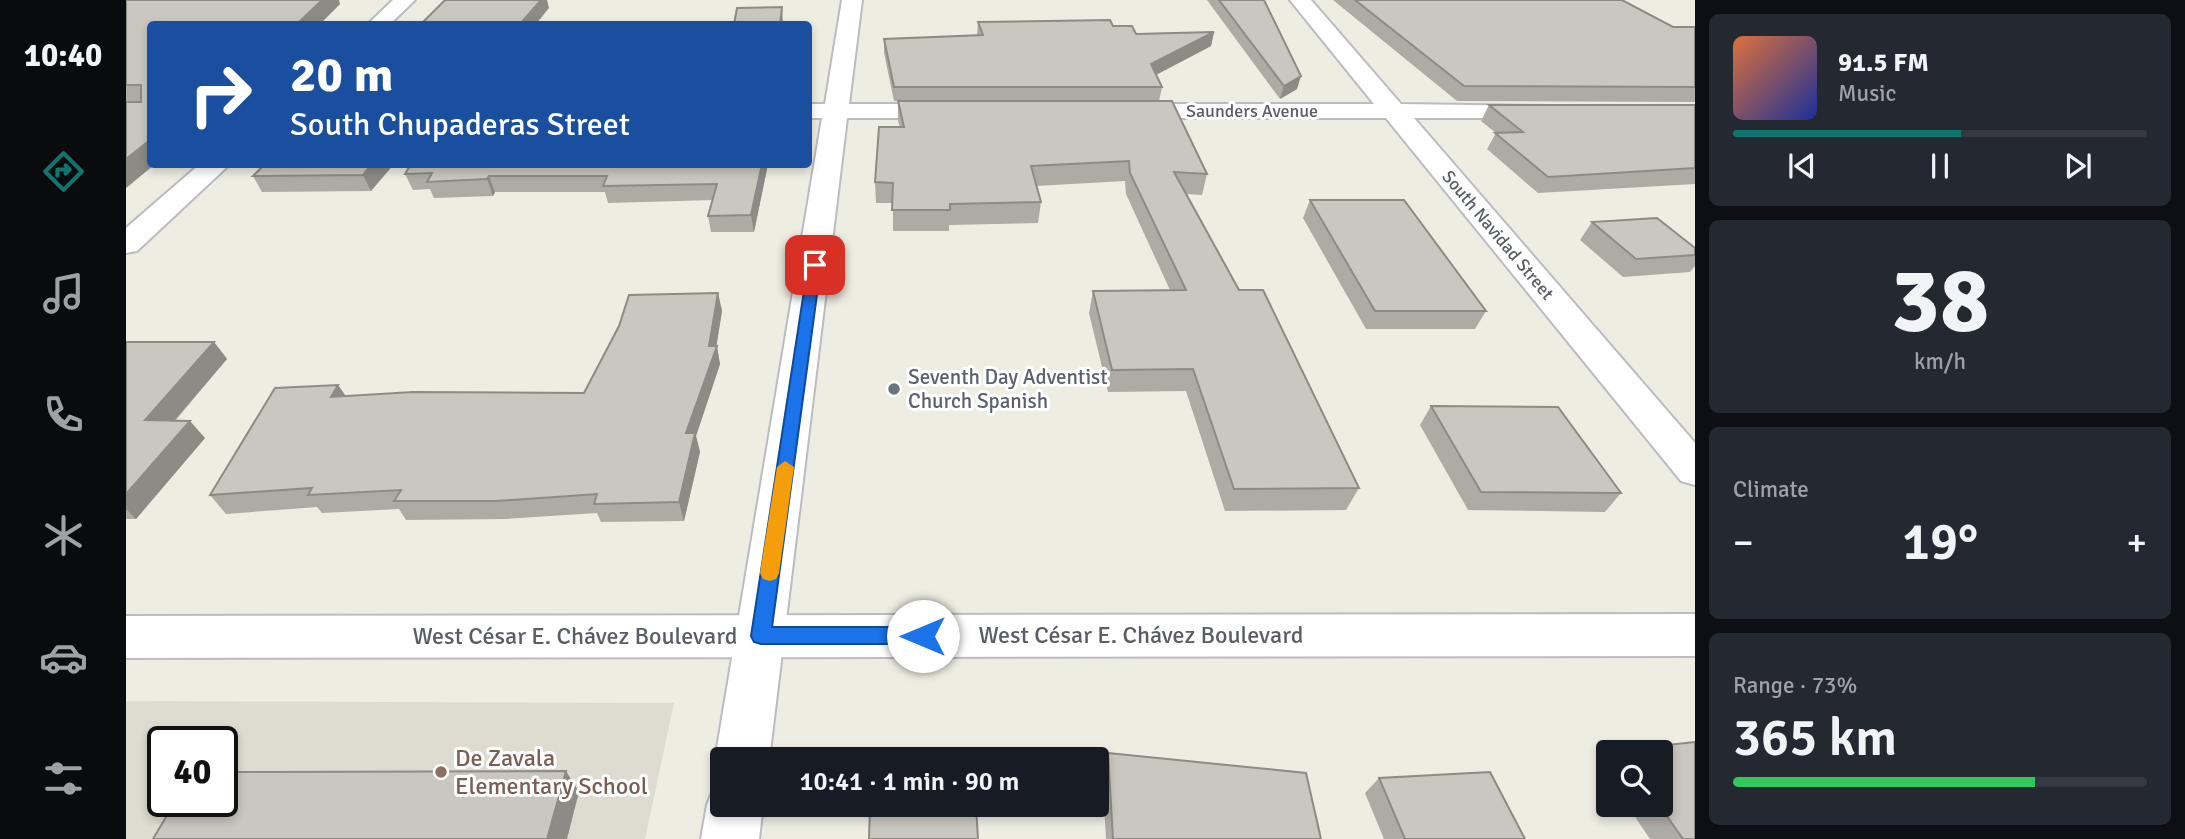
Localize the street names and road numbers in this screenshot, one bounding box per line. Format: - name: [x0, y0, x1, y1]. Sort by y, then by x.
- street label: Saunders Avenue: [1186, 100, 1318, 122]
- street label: South Navidad Street: [1437, 166, 1559, 304]
- street label: West César E. Chávez Boulevard: [979, 620, 1303, 650]
- street label: West César E. Chávez Boulevard: [413, 621, 737, 651]

